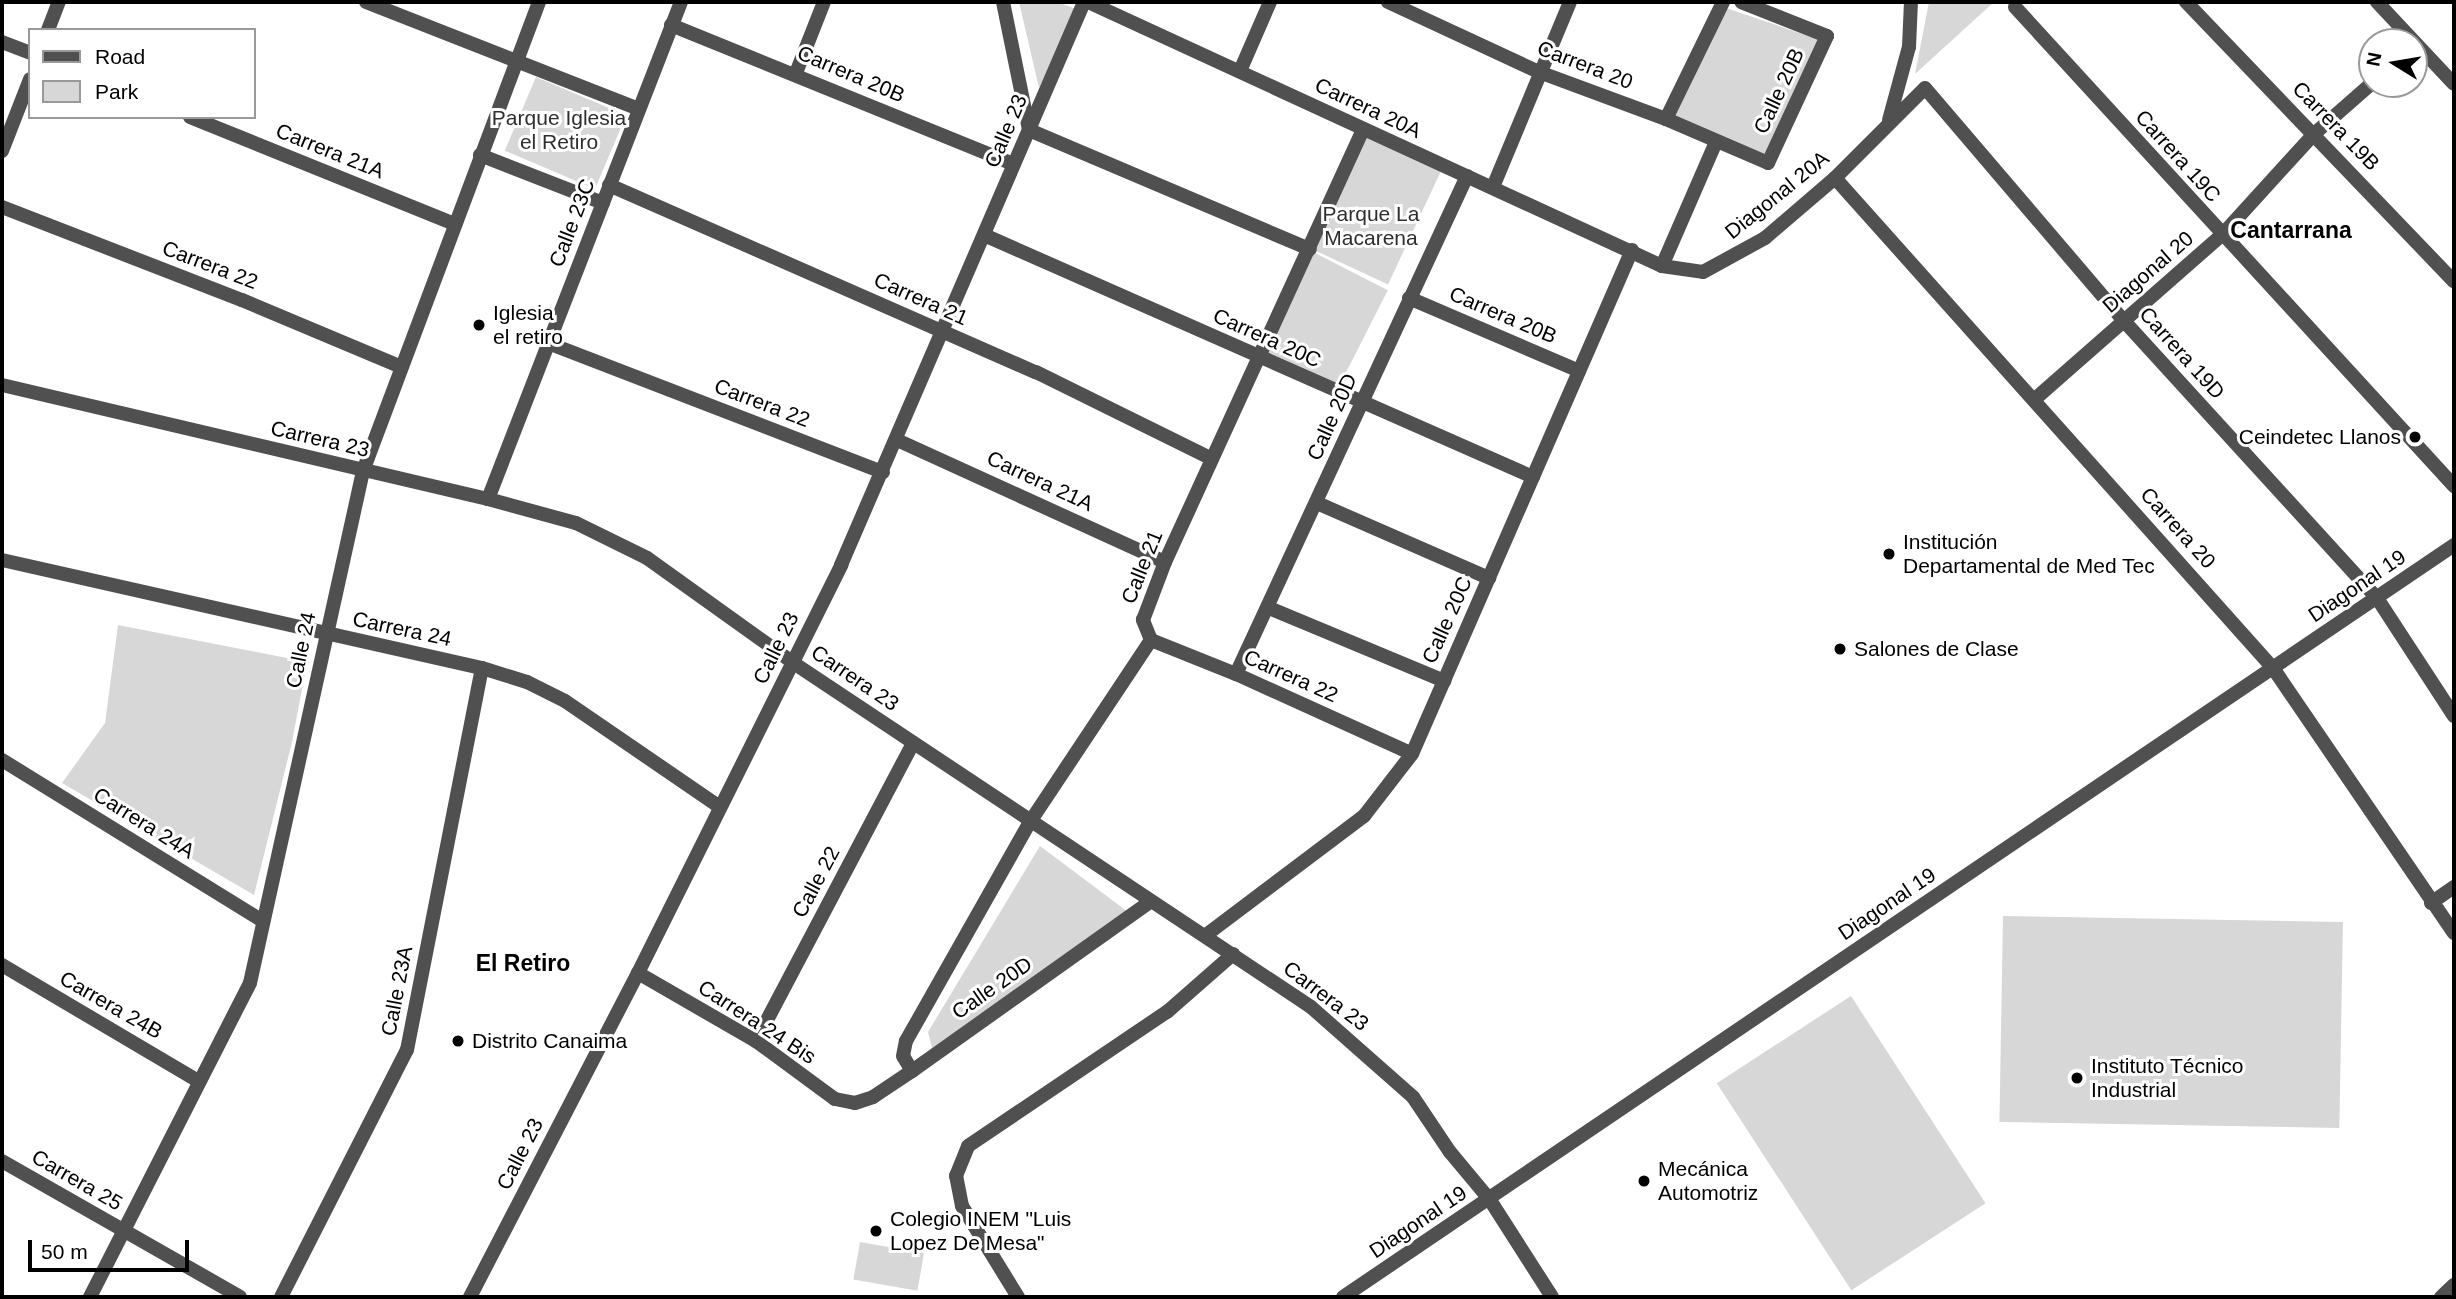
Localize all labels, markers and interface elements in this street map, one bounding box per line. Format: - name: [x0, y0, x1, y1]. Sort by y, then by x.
- legend: [28, 28, 256, 119]
- north arrow: [2358, 28, 2428, 98]
- street label: Carrera 20: [1534, 35, 1636, 95]
- street label: Carrera 20B: [793, 40, 909, 108]
- street label: Calle 20B: [1748, 44, 1810, 138]
- text: Road: [95, 45, 145, 68]
- text: N: [2362, 51, 2385, 68]
- street label: Carrera 20A: [1311, 72, 1425, 144]
- street label: Carrera 19B: [2287, 76, 2385, 176]
- text: Park: [95, 80, 138, 103]
- street label: Calle 23: [979, 91, 1033, 171]
- park label: Parque Iglesia el Retiro: [492, 105, 626, 155]
- street label: Carrera 19C: [2130, 105, 2226, 207]
- street label: Carrera 21A: [272, 118, 388, 184]
- street label: Diagonal 20A: [1720, 146, 1834, 244]
- street label: Calle 23C: [544, 175, 600, 271]
- park label: Parque La Macarena: [1323, 201, 1419, 251]
- district label: Cantarrana: [2230, 216, 2352, 244]
- street label: Diagonal 20: [2097, 226, 2199, 318]
- street label: Carrera 22: [159, 235, 261, 295]
- street label: Carrera 21: [870, 267, 972, 331]
- street label: Carrera 20B: [1445, 281, 1561, 349]
- place label: Iglesia el retiro: [493, 300, 563, 350]
- street label: Carrera 19D: [2134, 302, 2230, 404]
- street label: Carrera 20C: [1209, 303, 1325, 373]
- marker: Iglesia el retiro: [471, 317, 487, 333]
- street label: Calle 20D: [1302, 370, 1362, 464]
- street label: Carrera 22: [711, 373, 813, 433]
- street label: Carrera 23: [268, 415, 372, 463]
- place label: Ceindetec Llanos: [2239, 424, 2401, 450]
- marker: Ceindetec Llanos: [2407, 429, 2423, 445]
- street label: Carrera 21A: [983, 445, 1097, 517]
- street label: Carrera 20: [2135, 482, 2221, 574]
- street label: Calle 21: [1116, 527, 1168, 607]
- place label: Institución Departamental de Med Tec: [1903, 529, 2155, 579]
- street label: Diagonal 19: [2303, 544, 2411, 628]
- marker: Institución Departamental de Med Tec: [1881, 546, 1897, 562]
- street label: Calle 20C: [1417, 573, 1477, 667]
- street label: Carrera 24: [350, 606, 454, 652]
- street label: Calle 23: [748, 608, 804, 688]
- street label: Calle 24: [281, 610, 321, 690]
- place label: Salones de Clase: [1854, 636, 2019, 662]
- street label: Carrera 23: [806, 639, 904, 717]
- marker: Salones de Clase: [1832, 641, 1848, 657]
- street label: Carrera 22: [1240, 644, 1342, 708]
- street label: Carrera 24A: [89, 782, 199, 864]
- street label: Calle 22: [787, 842, 845, 922]
- street label: Diagonal 19: [1833, 862, 1941, 946]
- street label: Calle 23A: [376, 944, 418, 1038]
- district label: El Retiro: [476, 949, 570, 977]
- street label: Calle 20D: [947, 951, 1037, 1025]
- street label: Carrera 23: [1278, 956, 1374, 1036]
- street label: Carrera 24B: [55, 965, 167, 1045]
- street label: Carrera 24 Bis: [693, 975, 821, 1069]
- place label: Distrito Canaima: [472, 1028, 627, 1054]
- marker: Distrito Canaima: [450, 1033, 466, 1049]
- place label: Instituto Técnico Industrial: [2091, 1053, 2244, 1103]
- marker: Instituto Técnico Industrial: [2069, 1070, 2085, 1086]
- street label: Calle 23: [491, 1114, 549, 1194]
- street label: Carrera 25: [27, 1144, 127, 1216]
- place label: Mecánica Automotriz: [1658, 1156, 1758, 1206]
- marker: Mecánica Automotriz: [1636, 1173, 1652, 1189]
- street label: Diagonal 19: [1364, 1180, 1472, 1264]
- place label: Colegio INEM "Luis Lopez De Mesa": [890, 1206, 1071, 1256]
- marker: Colegio INEM "Luis Lopez De Mesa": [868, 1223, 884, 1239]
- scale bar: [32, 1226, 192, 1270]
- text: 50 m: [41, 1240, 88, 1263]

